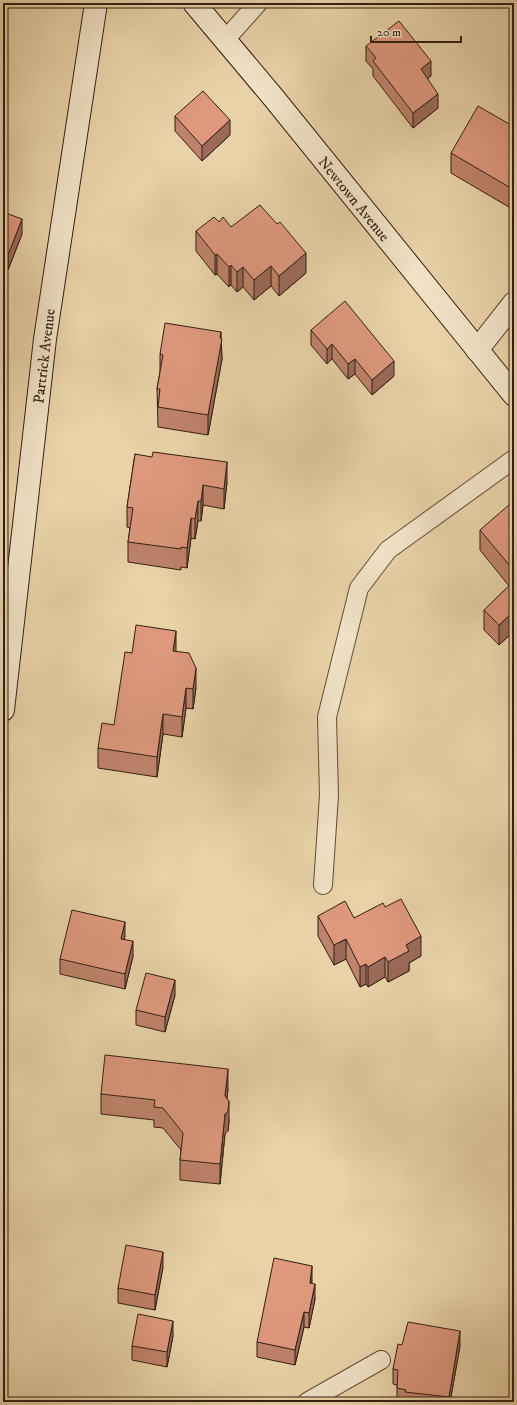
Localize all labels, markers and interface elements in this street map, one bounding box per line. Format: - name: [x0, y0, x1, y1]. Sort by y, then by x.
- scale bar: [371, 18, 461, 44]
- text: 20 m: [377, 25, 401, 40]
- street label: Newtown Avenue: [314, 153, 394, 246]
- street label: Partrick Avenue: [29, 308, 60, 405]

